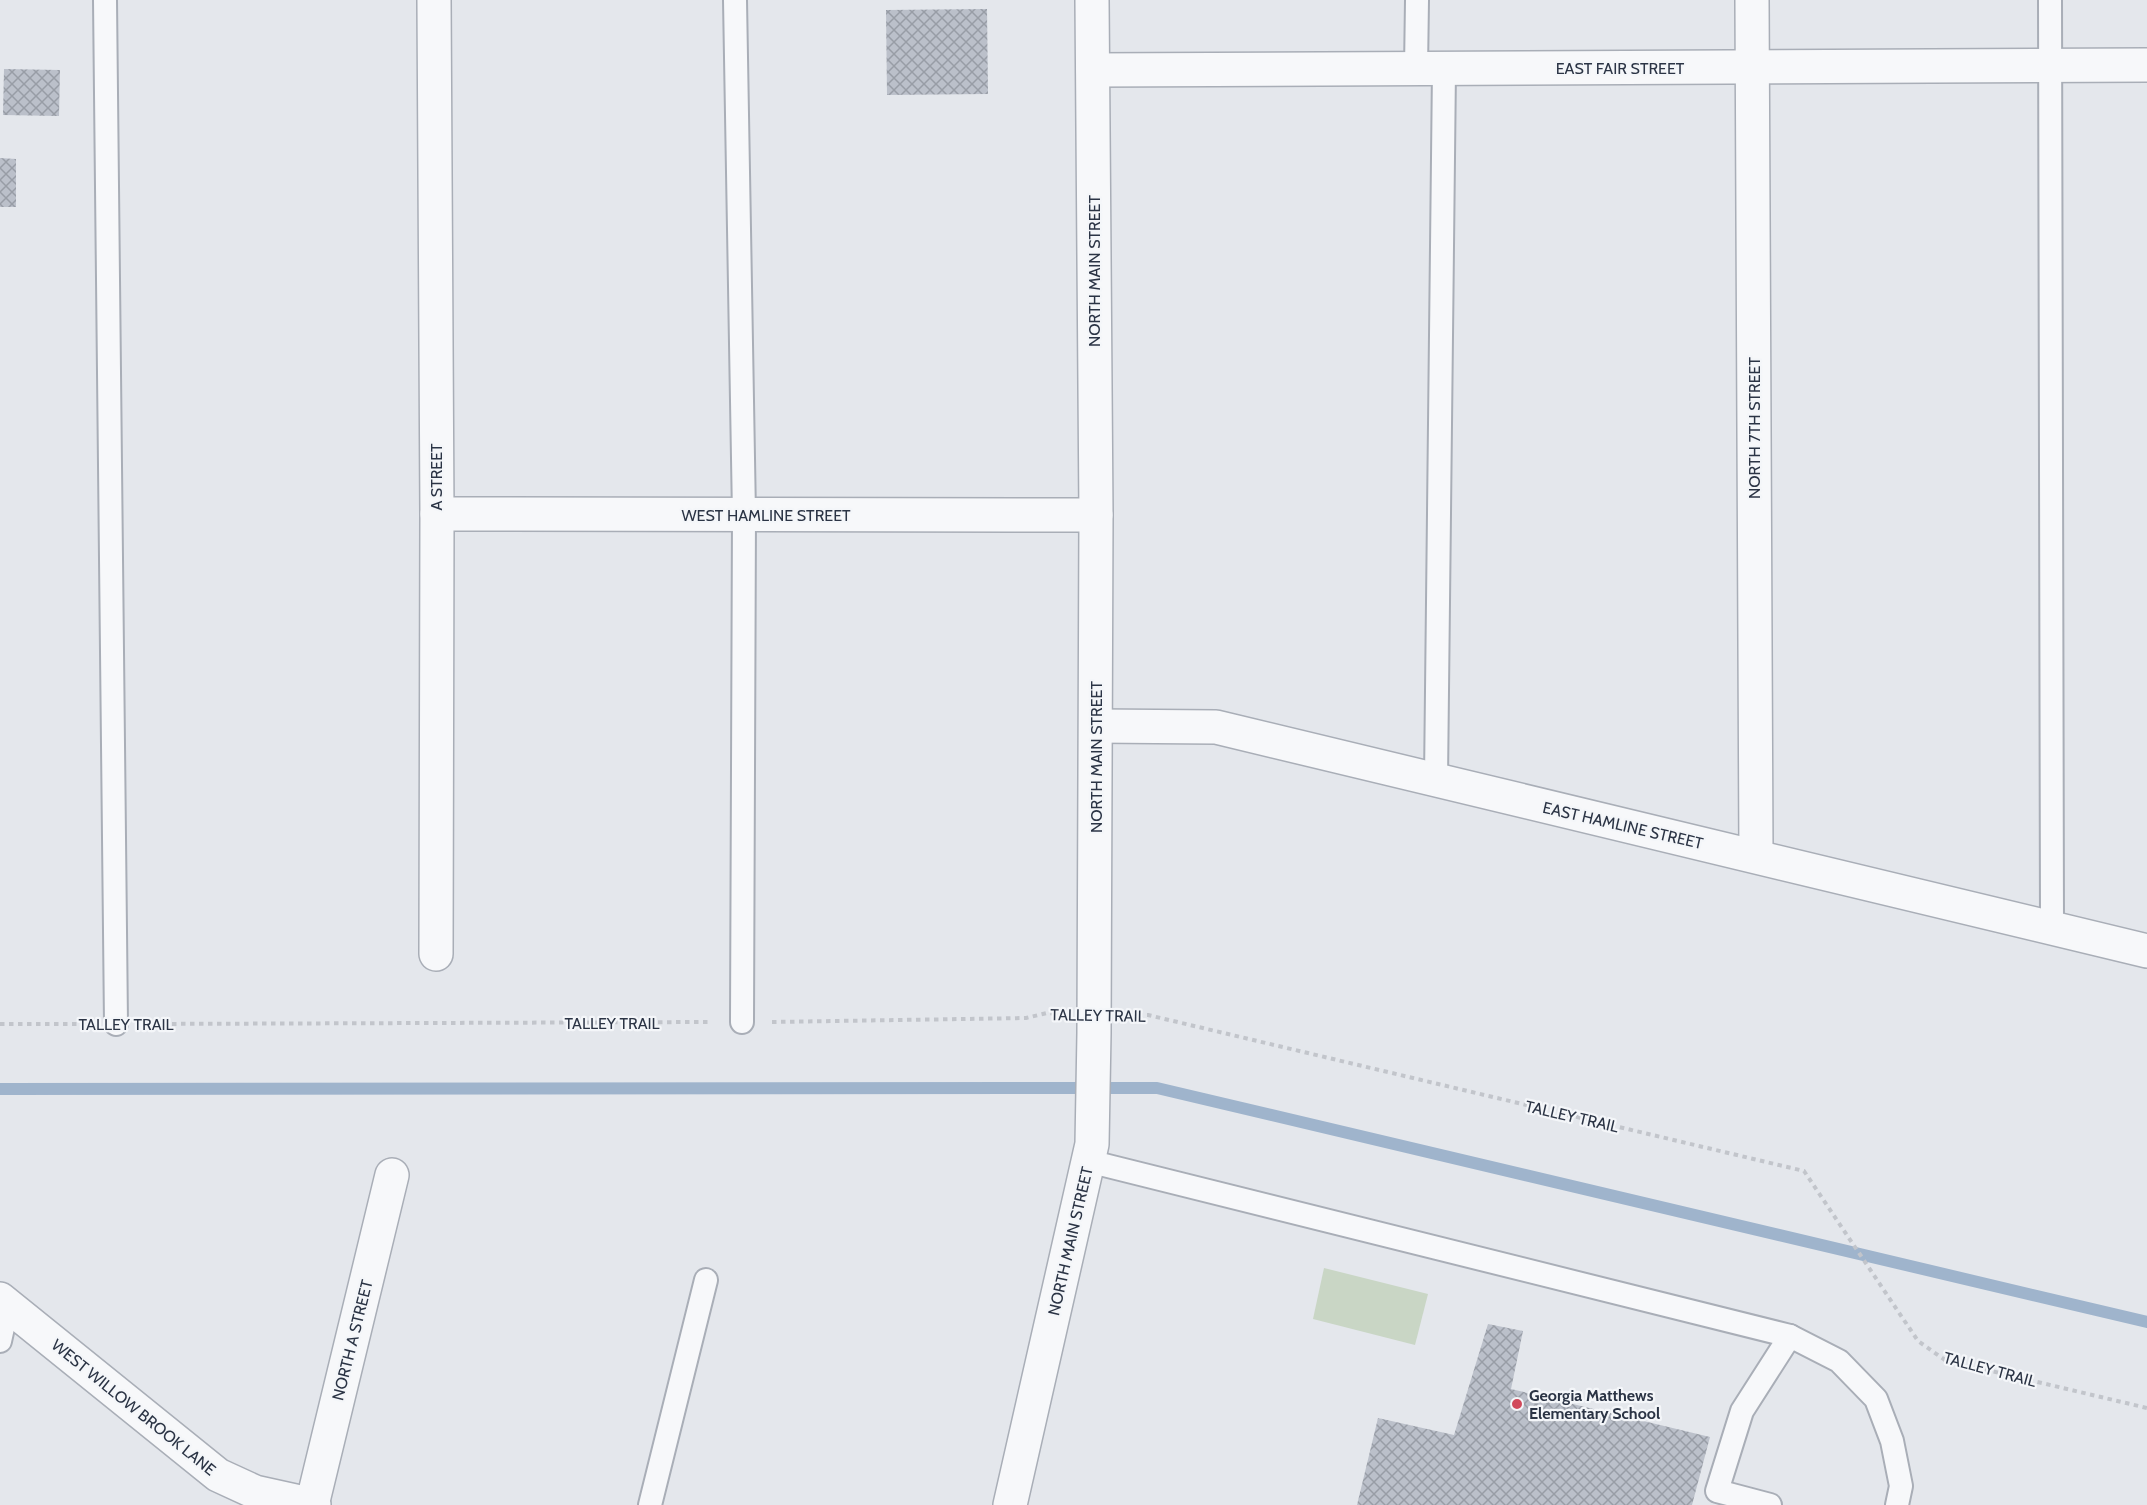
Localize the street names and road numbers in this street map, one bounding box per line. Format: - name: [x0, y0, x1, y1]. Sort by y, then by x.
- street label: EAST FAIR STREET: [1556, 59, 1685, 78]
- street label: NORTH MAIN STREET: [1085, 195, 1104, 347]
- street label: NORTH 7TH STREET: [1745, 357, 1764, 499]
- street label: A STREET: [427, 443, 446, 511]
- street label: WEST HAMLINE STREET: [681, 506, 851, 525]
- street label: NORTH MAIN STREET: [1087, 681, 1106, 833]
- street label: EAST HAMLINE STREET: [1541, 798, 1705, 853]
- street label: TALLEY TRAIL: [1050, 1005, 1146, 1026]
- street label: TALLEY TRAIL: [564, 1014, 660, 1033]
- street label: TALLEY TRAIL: [78, 1015, 174, 1034]
- street label: TALLEY TRAIL: [1523, 1097, 1620, 1136]
- street label: NORTH MAIN STREET: [1044, 1164, 1097, 1317]
- street label: NORTH A STREET: [328, 1277, 377, 1402]
- street label: WEST WILLOW BROOK LANE: [48, 1335, 220, 1480]
- street label: TALLEY TRAIL: [1941, 1348, 2038, 1391]

